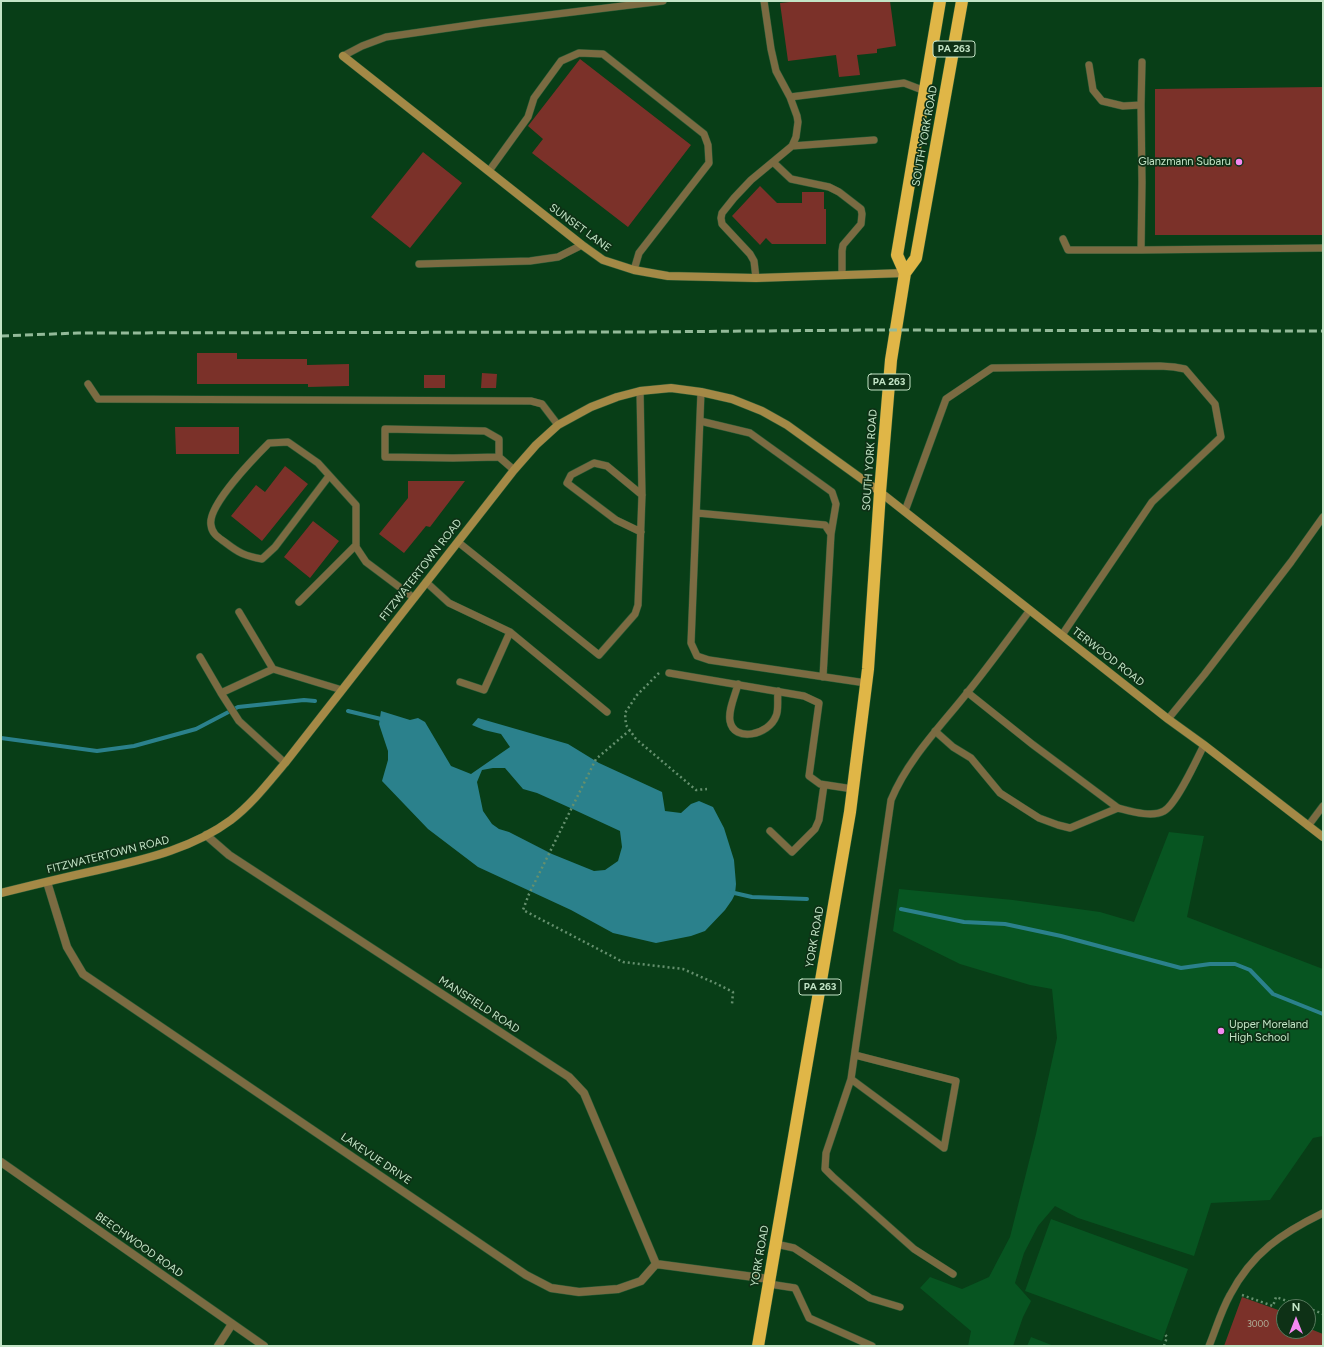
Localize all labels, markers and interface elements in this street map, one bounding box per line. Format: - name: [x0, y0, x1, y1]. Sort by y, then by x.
- road number: PA 263: [933, 41, 975, 57]
- street label: SOUTH YORK ROAD: [910, 85, 940, 187]
- place label: Glanzmann Subaru: [1138, 155, 1231, 169]
- marker: Glanzmann Subaru: [1234, 157, 1244, 167]
- street label: SUNSET LANE: [546, 201, 614, 255]
- road number: PA 263: [868, 374, 910, 390]
- street label: SOUTH YORK ROAD: [860, 409, 880, 511]
- street label: FITZWATERTOWN ROAD: [377, 516, 465, 624]
- street label: TERWOOD ROAD: [1069, 625, 1147, 689]
- street label: FITZWATERTOWN ROAD: [45, 833, 171, 877]
- street label: YORK ROAD: [803, 905, 827, 969]
- street label: MANSFIELD ROAD: [436, 974, 522, 1036]
- road number: PA 263: [799, 979, 841, 995]
- place label: Upper Moreland High School: [1229, 1018, 1308, 1044]
- marker: Upper Moreland High School: [1216, 1026, 1226, 1036]
- street label: LAKEVUE DRIVE: [338, 1130, 414, 1188]
- street label: BEECHWOOD ROAD: [92, 1210, 186, 1280]
- street label: YORK ROAD: [748, 1224, 772, 1288]
- north arrow: [1276, 1299, 1316, 1339]
- text: N: [1292, 1301, 1300, 1314]
- house number: 3000: [1247, 1319, 1269, 1329]

